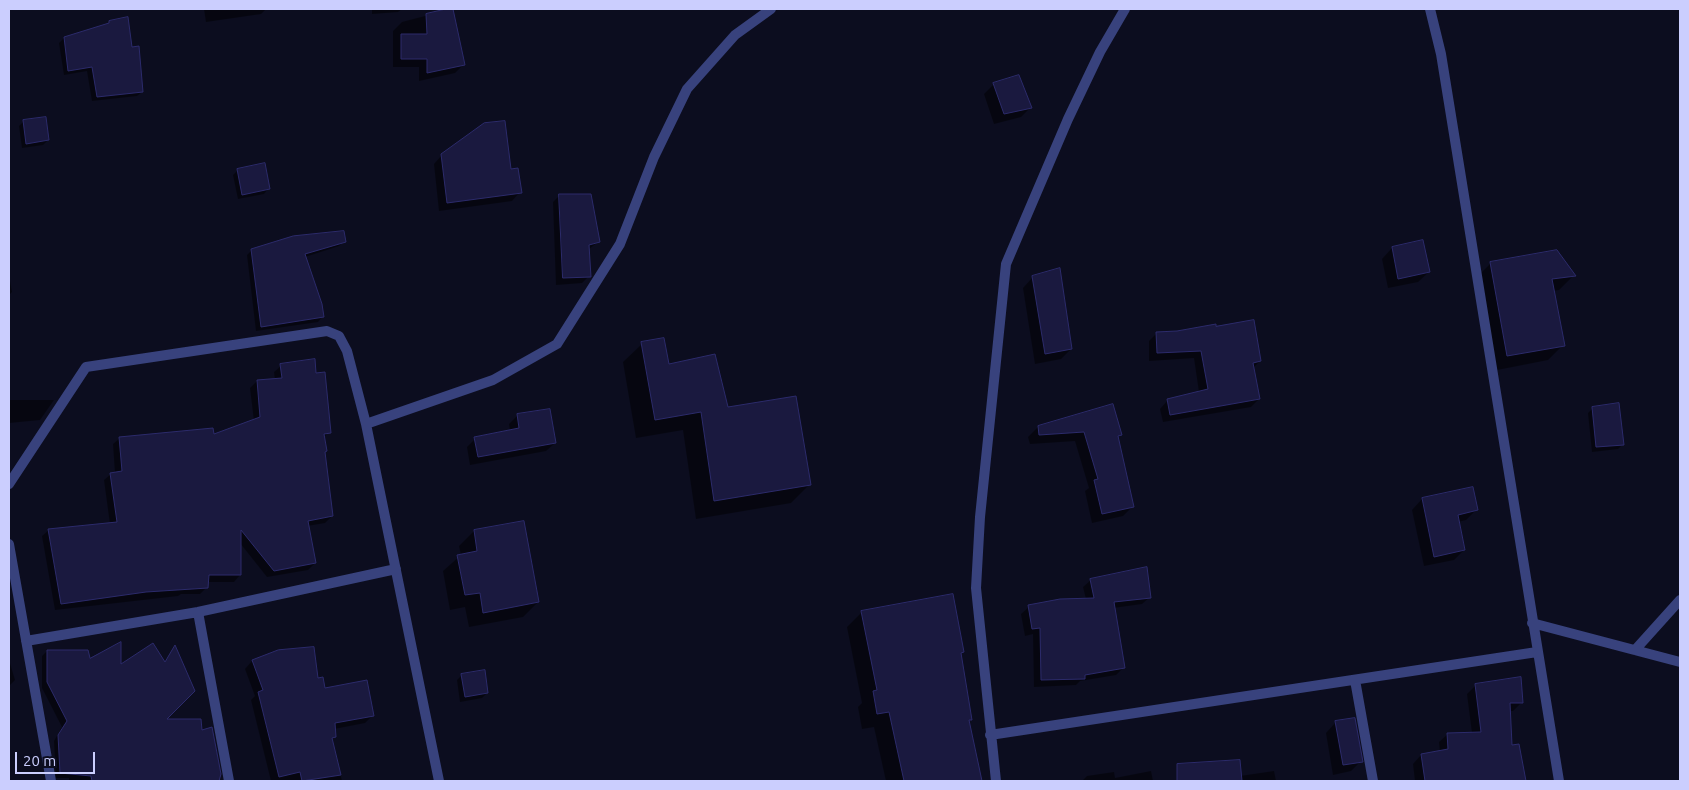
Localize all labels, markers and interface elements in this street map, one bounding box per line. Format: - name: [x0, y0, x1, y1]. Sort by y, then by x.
- scale bar: [18, 742, 98, 774]
- text: 20 m: [23, 752, 56, 769]

